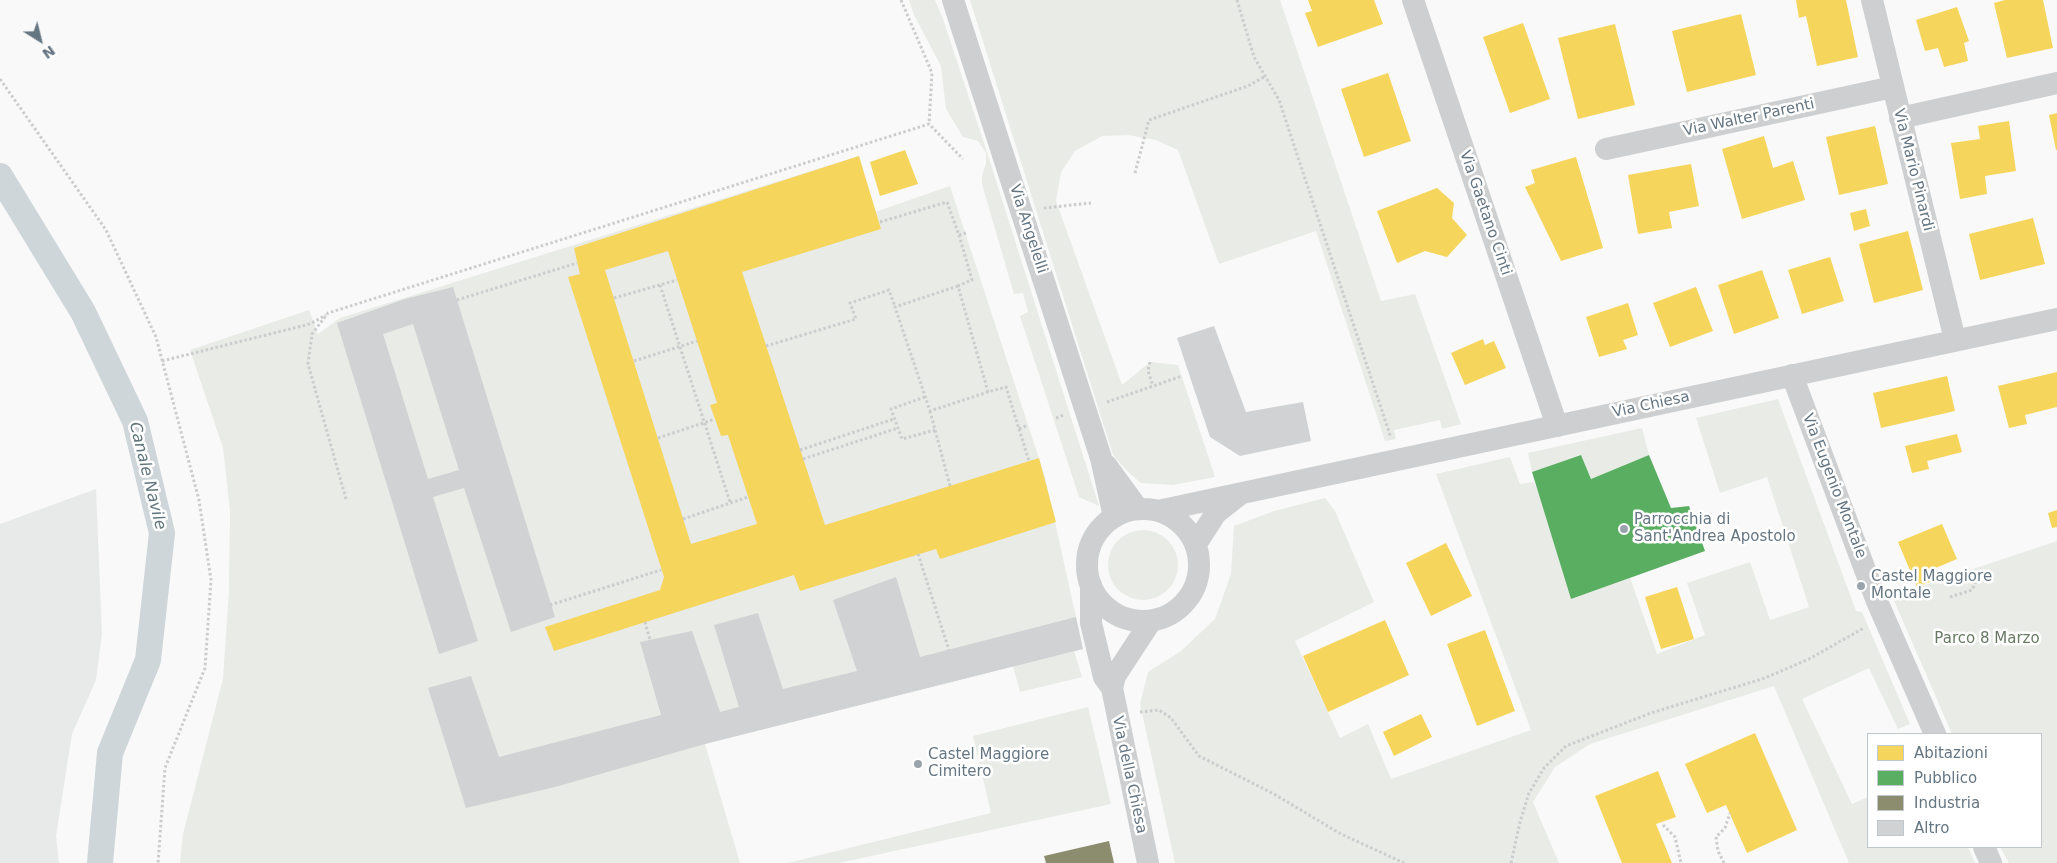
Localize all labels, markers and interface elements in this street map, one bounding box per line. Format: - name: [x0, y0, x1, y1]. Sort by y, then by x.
- north arrow: [15, 15, 65, 65]
- text: N: [39, 42, 58, 62]
- street label: Via Walter Parenti: [1682, 95, 1816, 141]
- street label: Via Mario Pinardi: [1889, 107, 1937, 233]
- street label: Via Gaetano Cinti: [1455, 148, 1515, 278]
- street label: Via Angelelli: [1005, 182, 1051, 276]
- street label: Via Chiesa: [1611, 388, 1691, 422]
- street label: Via Eugenio Montale: [1798, 411, 1870, 561]
- water label: Canale Navile: [124, 420, 170, 532]
- place label: Parrocchia di Sant'Andrea Apostolo: [1634, 511, 1796, 546]
- marker: Parrocchia di Sant'Andrea Apostolo: [1618, 523, 1630, 535]
- place label: Castel Maggiore Montale: [1871, 568, 1992, 603]
- marker: Castel Maggiore Montale: [1855, 580, 1867, 592]
- park label: Parco 8 Marzo: [1934, 630, 2040, 648]
- street label: Via della Chiesa: [1108, 715, 1150, 835]
- legend: [1867, 733, 2042, 848]
- text: Abitazioni: [1914, 744, 1988, 762]
- place label: Castel Maggiore Cimitero: [928, 746, 1049, 781]
- marker: Castel Maggiore Cimitero: [912, 758, 924, 770]
- text: Pubblico: [1914, 769, 1977, 787]
- text: Industria: [1914, 794, 1980, 812]
- text: Altro: [1914, 819, 1949, 837]

